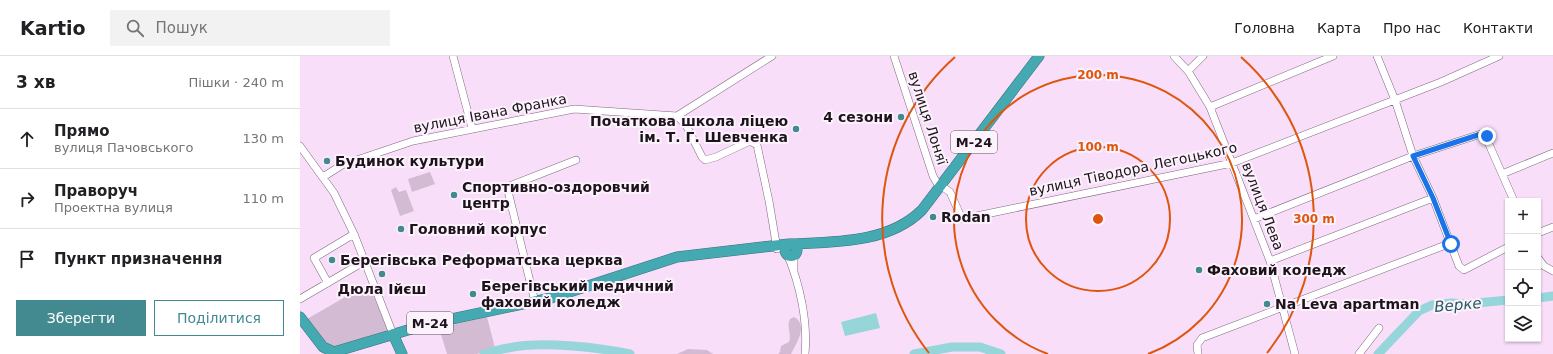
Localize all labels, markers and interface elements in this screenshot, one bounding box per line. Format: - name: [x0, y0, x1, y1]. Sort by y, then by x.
- search box: [110, 10, 390, 46]
- text: Kartio: [20, 17, 86, 39]
- icon: search: [124, 17, 146, 39]
- text: Пошук: [156, 19, 208, 37]
- text: Головна: [1234, 20, 1295, 36]
- text: Карта: [1317, 20, 1361, 36]
- text: Про нас: [1383, 20, 1441, 36]
- text: Контакти: [1463, 20, 1533, 36]
- text: 200 m: [1077, 68, 1119, 82]
- street label: вулиця Лоняї: [905, 69, 951, 167]
- text: 3 хв: [16, 72, 55, 92]
- text: Пішки · 240 m: [188, 75, 284, 90]
- street label: вулиця Івана Франка: [412, 90, 568, 136]
- place label: 4 сезони: [823, 109, 893, 125]
- marker: 4 сезони: [896, 112, 906, 122]
- place label: Початкова школа ліцею ім. Т. Г. Шевченка: [590, 113, 788, 145]
- text: Прямо: [54, 122, 110, 140]
- marker: Початкова школа ліцею ім. Т. Г. Шевченка: [791, 124, 801, 134]
- route end: [1478, 127, 1496, 145]
- icon: ahead: [16, 128, 38, 150]
- text: 130 m: [242, 131, 284, 146]
- road number: М-24: [951, 131, 997, 153]
- street label: вулиця Тіводора Легоцького: [1028, 139, 1238, 199]
- text: вулиця Пачовського: [54, 140, 193, 155]
- text: 100 m: [1077, 140, 1119, 154]
- place label: Будинок культури: [335, 153, 484, 169]
- marker: Будинок культури: [322, 156, 332, 166]
- street label: вулиця Лева: [1239, 160, 1287, 252]
- place label: Спортивно-оздоровчий центр: [462, 179, 650, 211]
- text: Праворуч: [54, 182, 138, 200]
- icon: right: [16, 188, 38, 210]
- marker: Спортивно-оздоровчий центр: [449, 190, 459, 200]
- text: 110 m: [242, 191, 284, 206]
- map controls: [1505, 198, 1541, 342]
- button: +: [1505, 198, 1541, 234]
- text: Проектна вулиця: [54, 200, 173, 215]
- place label: Rodan: [941, 209, 991, 225]
- marker: Rodan: [928, 212, 938, 222]
- centre of rings: [1091, 212, 1105, 226]
- text: 300 m: [1293, 212, 1335, 226]
- place label: Головний корпус: [409, 221, 547, 237]
- marker: Головний корпус: [396, 224, 406, 234]
- button: −: [1505, 234, 1541, 270]
- route start: [1442, 235, 1460, 253]
- icon: arrive: [16, 248, 38, 270]
- text: Пункт призначення: [54, 250, 222, 268]
- place label: Берегівська Реформатська церква: [340, 252, 623, 268]
- marker: Берегівська Реформатська церква: [327, 255, 337, 265]
- place label: Фаховий коледж: [1207, 262, 1347, 278]
- marker: Фаховий коледж: [1194, 265, 1204, 275]
- marker: Дюла Ійєш: [377, 269, 387, 279]
- button: locate: [1505, 270, 1541, 306]
- place label: Берегівський медичний фаховий коледж: [481, 278, 674, 310]
- place label: Дюла Ійєш: [338, 281, 426, 297]
- marker: Берегівський медичний фаховий коледж: [468, 289, 478, 299]
- water label: Верке: [1434, 294, 1482, 316]
- place label: Na Leva apartman: [1275, 296, 1419, 312]
- marker: Na Leva apartman: [1262, 299, 1272, 309]
- button: Зберегти: [16, 300, 146, 336]
- button: Поділитися: [154, 300, 284, 336]
- button: layers: [1505, 306, 1541, 342]
- road number: М-24: [407, 312, 453, 334]

